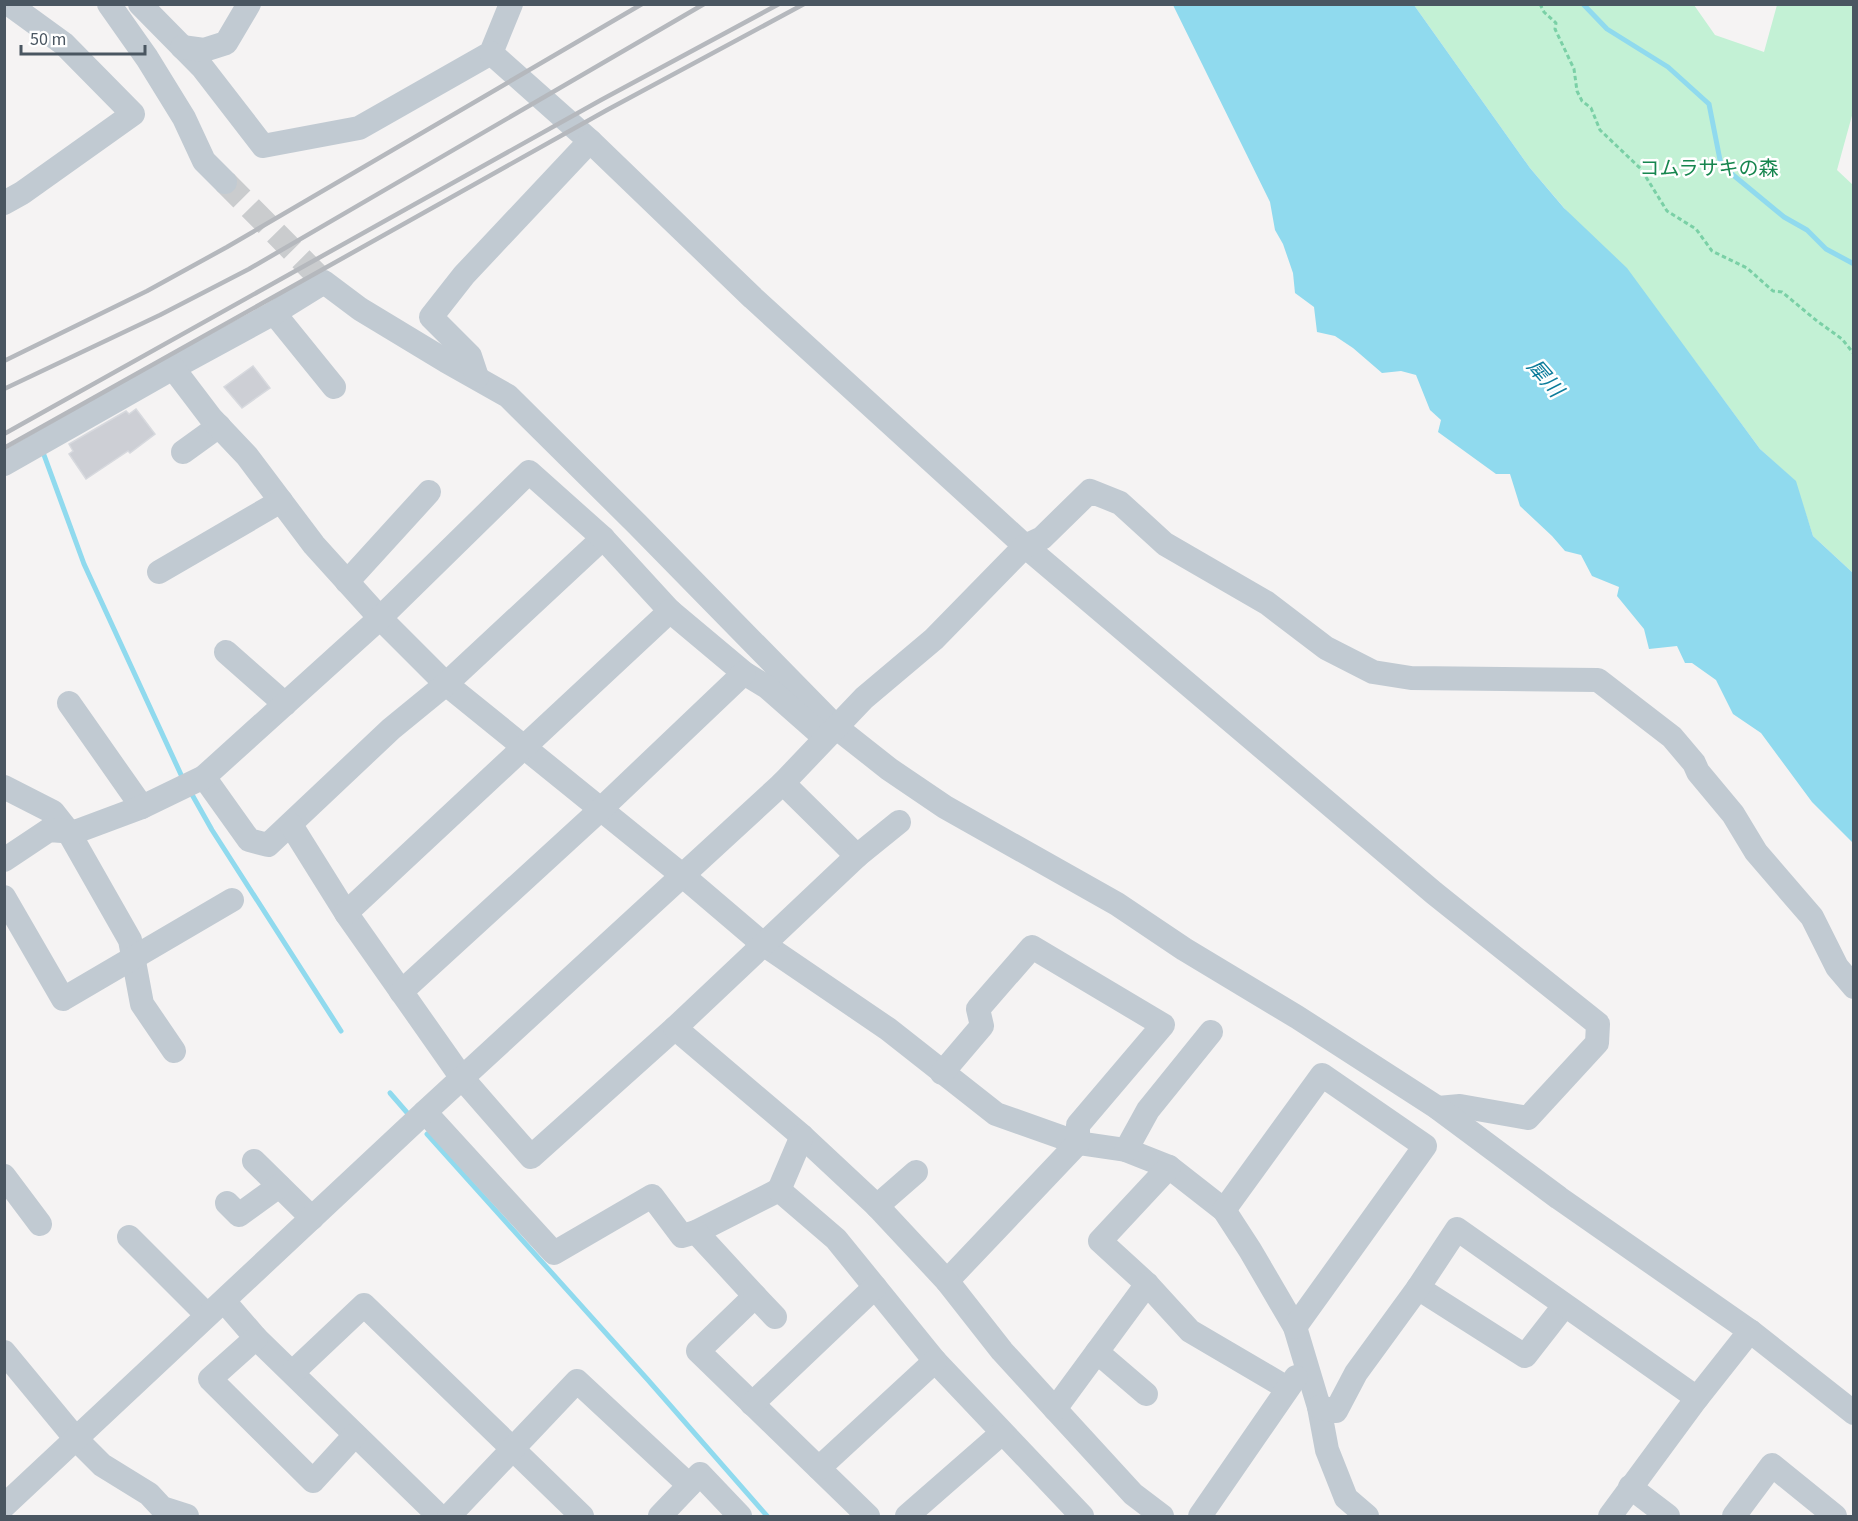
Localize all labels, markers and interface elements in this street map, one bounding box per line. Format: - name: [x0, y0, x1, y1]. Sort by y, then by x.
- scale bar: [21, 18, 146, 56]
- text: 50 m: [30, 27, 66, 52]
- park label: コムラサキの森: [1640, 155, 1779, 183]
- water label: 犀川: [1520, 352, 1571, 405]

